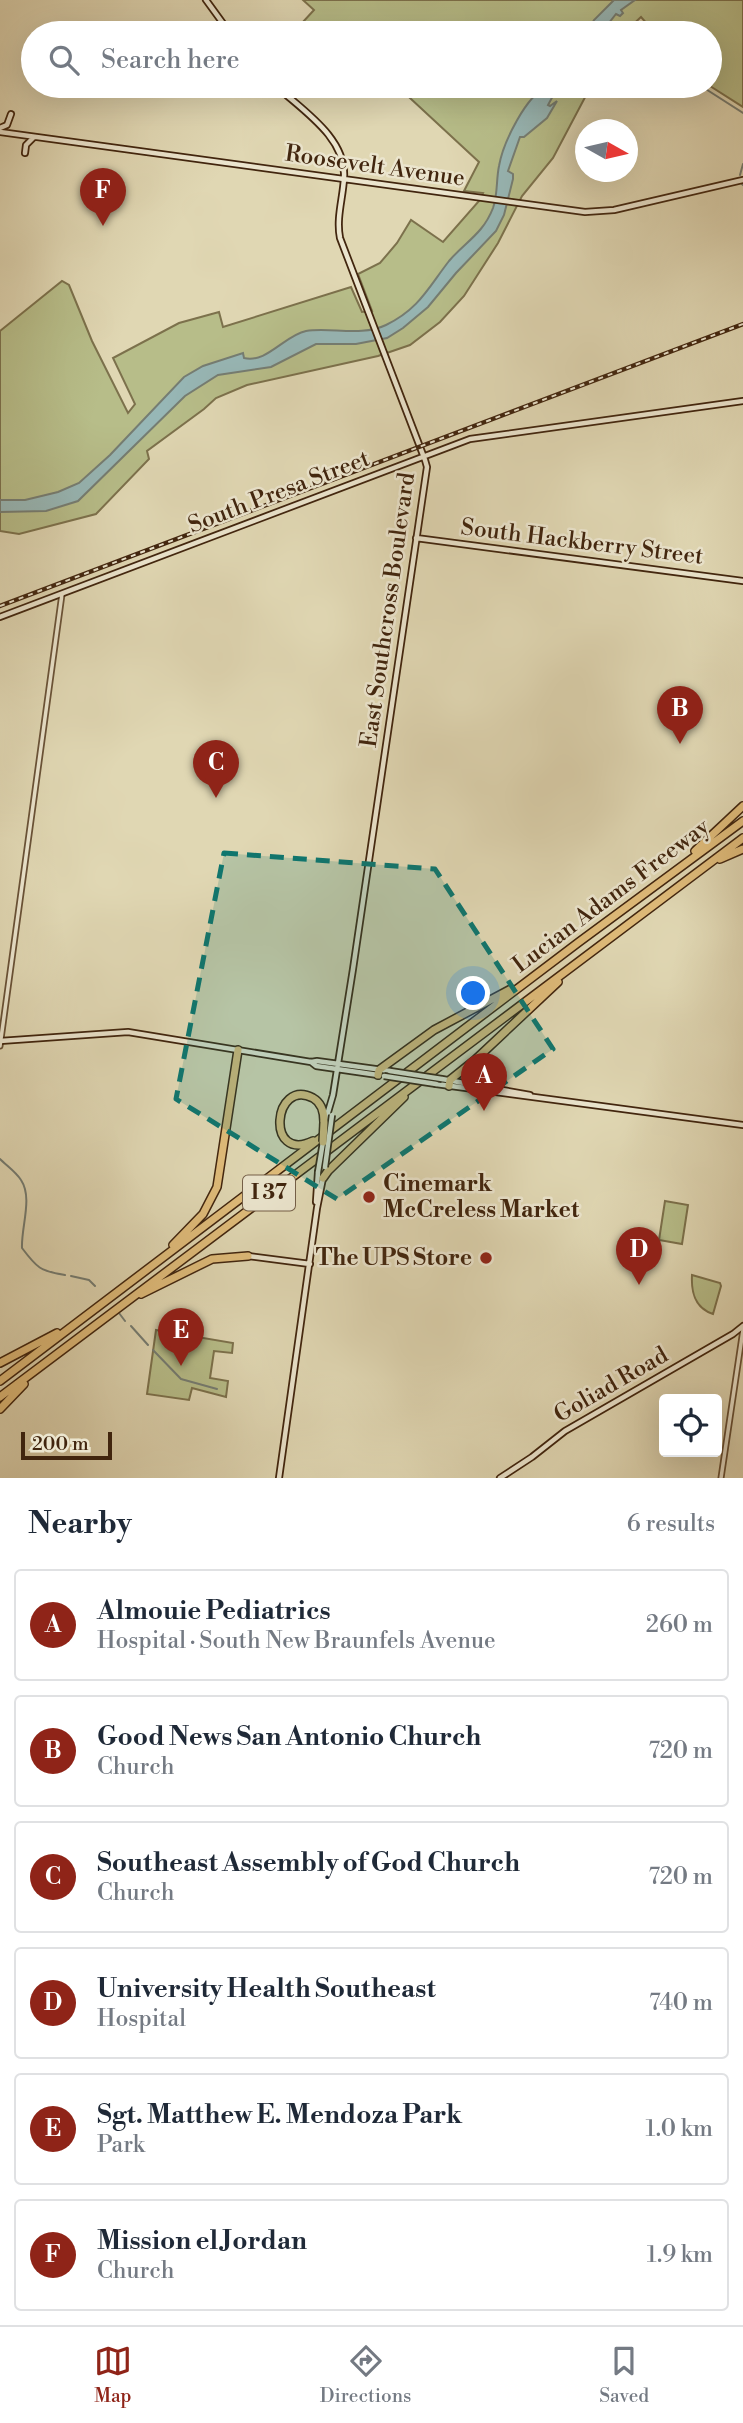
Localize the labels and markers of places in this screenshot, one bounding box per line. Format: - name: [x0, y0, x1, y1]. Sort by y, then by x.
- pin: F: [80, 168, 126, 226]
- pin: B: [657, 686, 703, 744]
- pin: C: [193, 740, 239, 798]
- pin: A: [461, 1053, 507, 1111]
- place label: Cinemark McCreless Market: [383, 1170, 580, 1224]
- marker: Cinemark McCreless Market: [361, 1189, 377, 1205]
- pin: D: [616, 1227, 662, 1285]
- place label: The UPS Store: [316, 1244, 472, 1272]
- marker: The UPS Store: [478, 1250, 494, 1266]
- pin: E: [158, 1308, 204, 1366]

